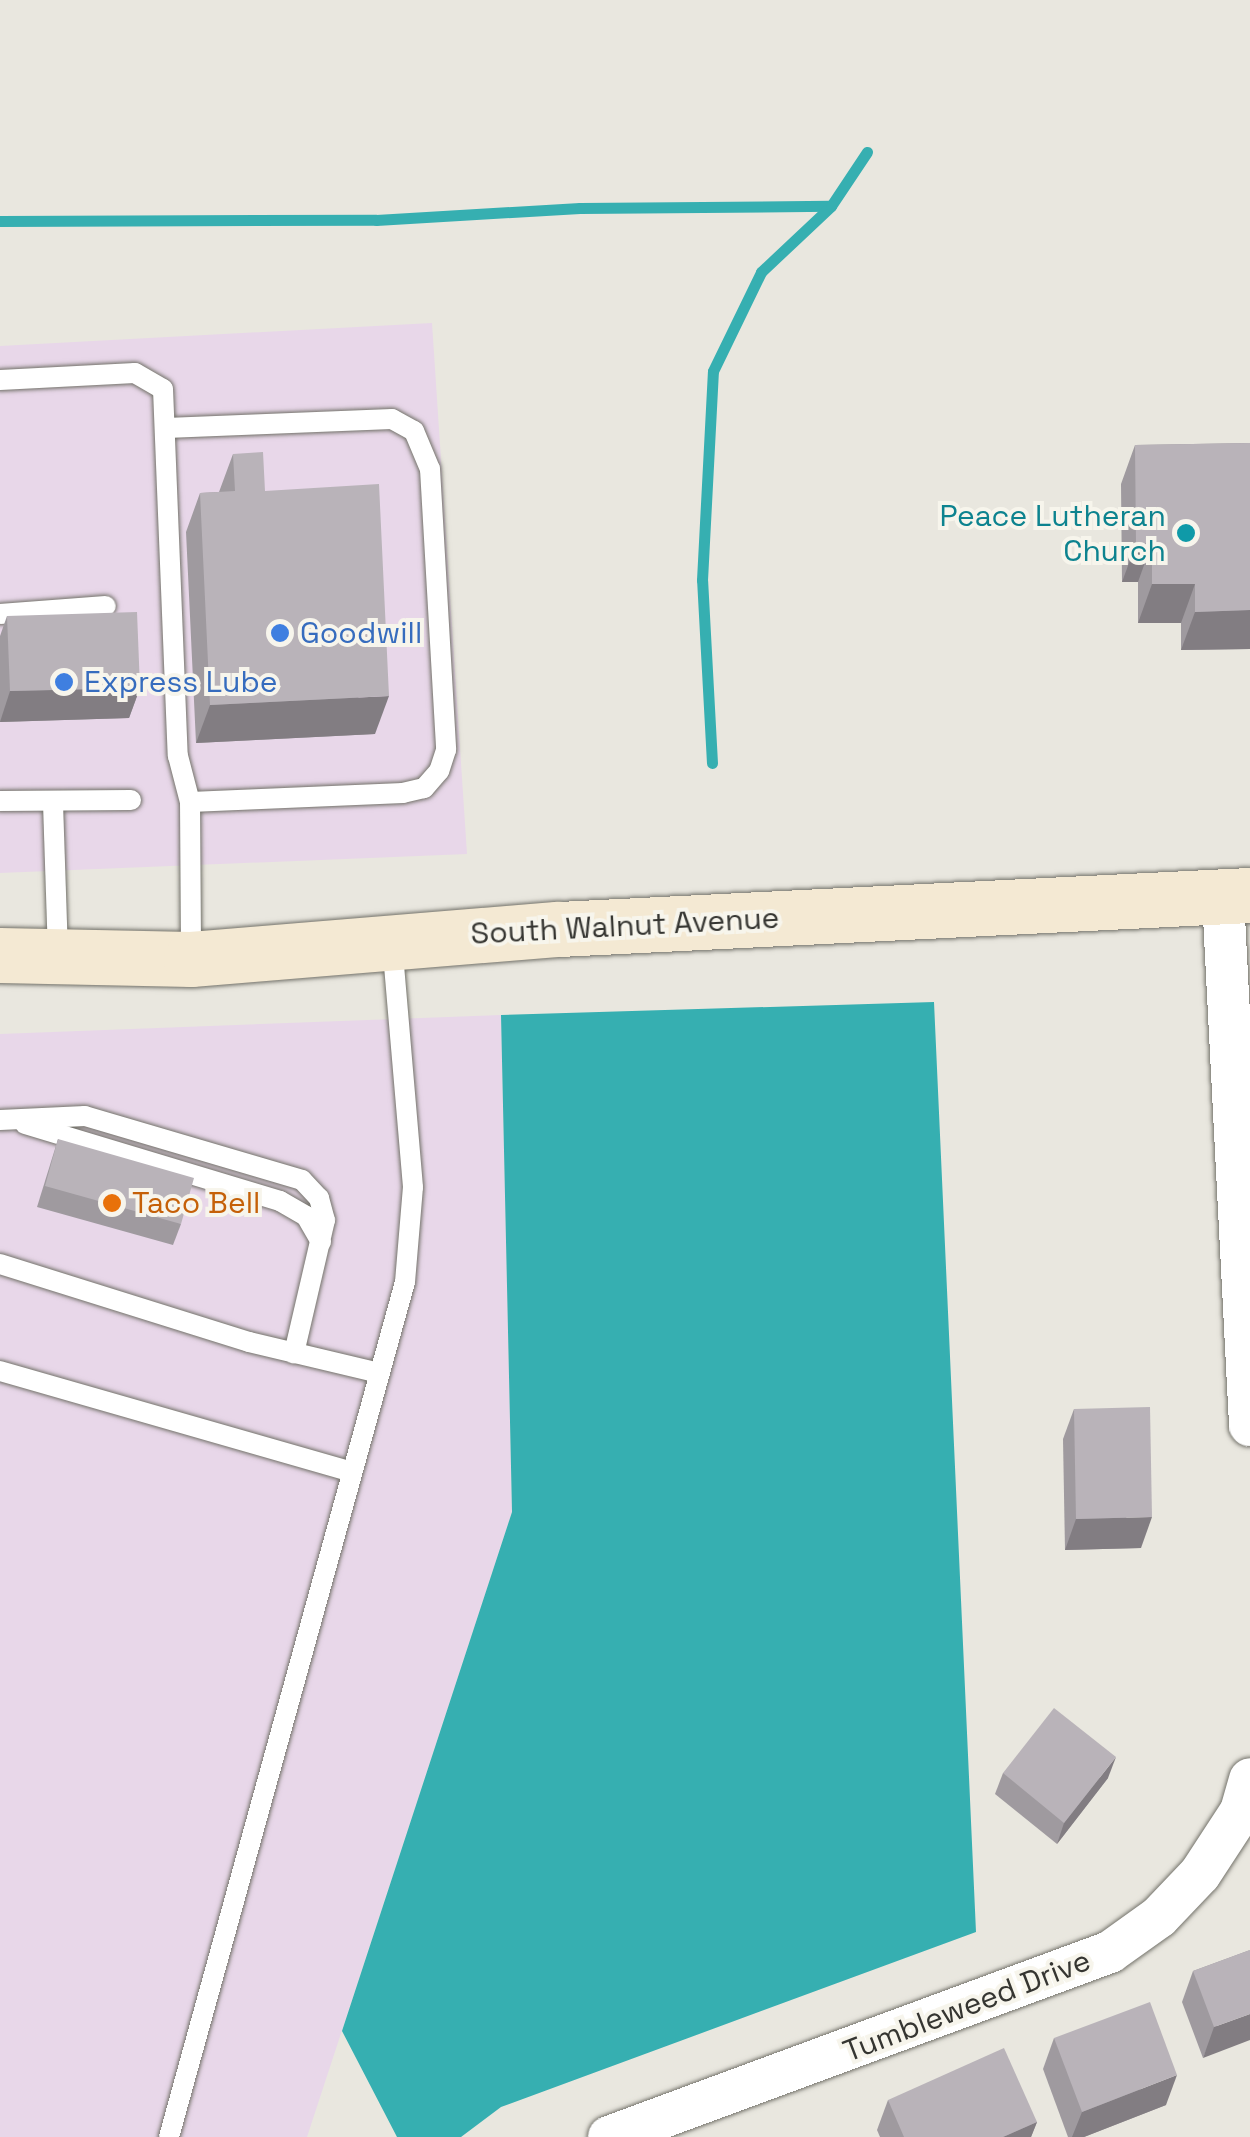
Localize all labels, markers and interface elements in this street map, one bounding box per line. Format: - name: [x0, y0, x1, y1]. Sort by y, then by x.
- place label: Peace Lutheran Church: [939, 498, 1166, 568]
- marker: Peace Lutheran Church: [1175, 522, 1197, 544]
- place label: Goodwill: [300, 615, 422, 651]
- marker: Goodwill: [269, 622, 291, 644]
- place label: Express Lube: [84, 664, 278, 700]
- marker: Express Lube: [53, 671, 75, 693]
- street label: South Walnut Avenue: [469, 900, 781, 952]
- place label: Taco Bell: [132, 1185, 260, 1221]
- marker: Taco Bell: [101, 1192, 123, 1214]
- street label: Tumbleweed Drive: [838, 1942, 1096, 2070]

